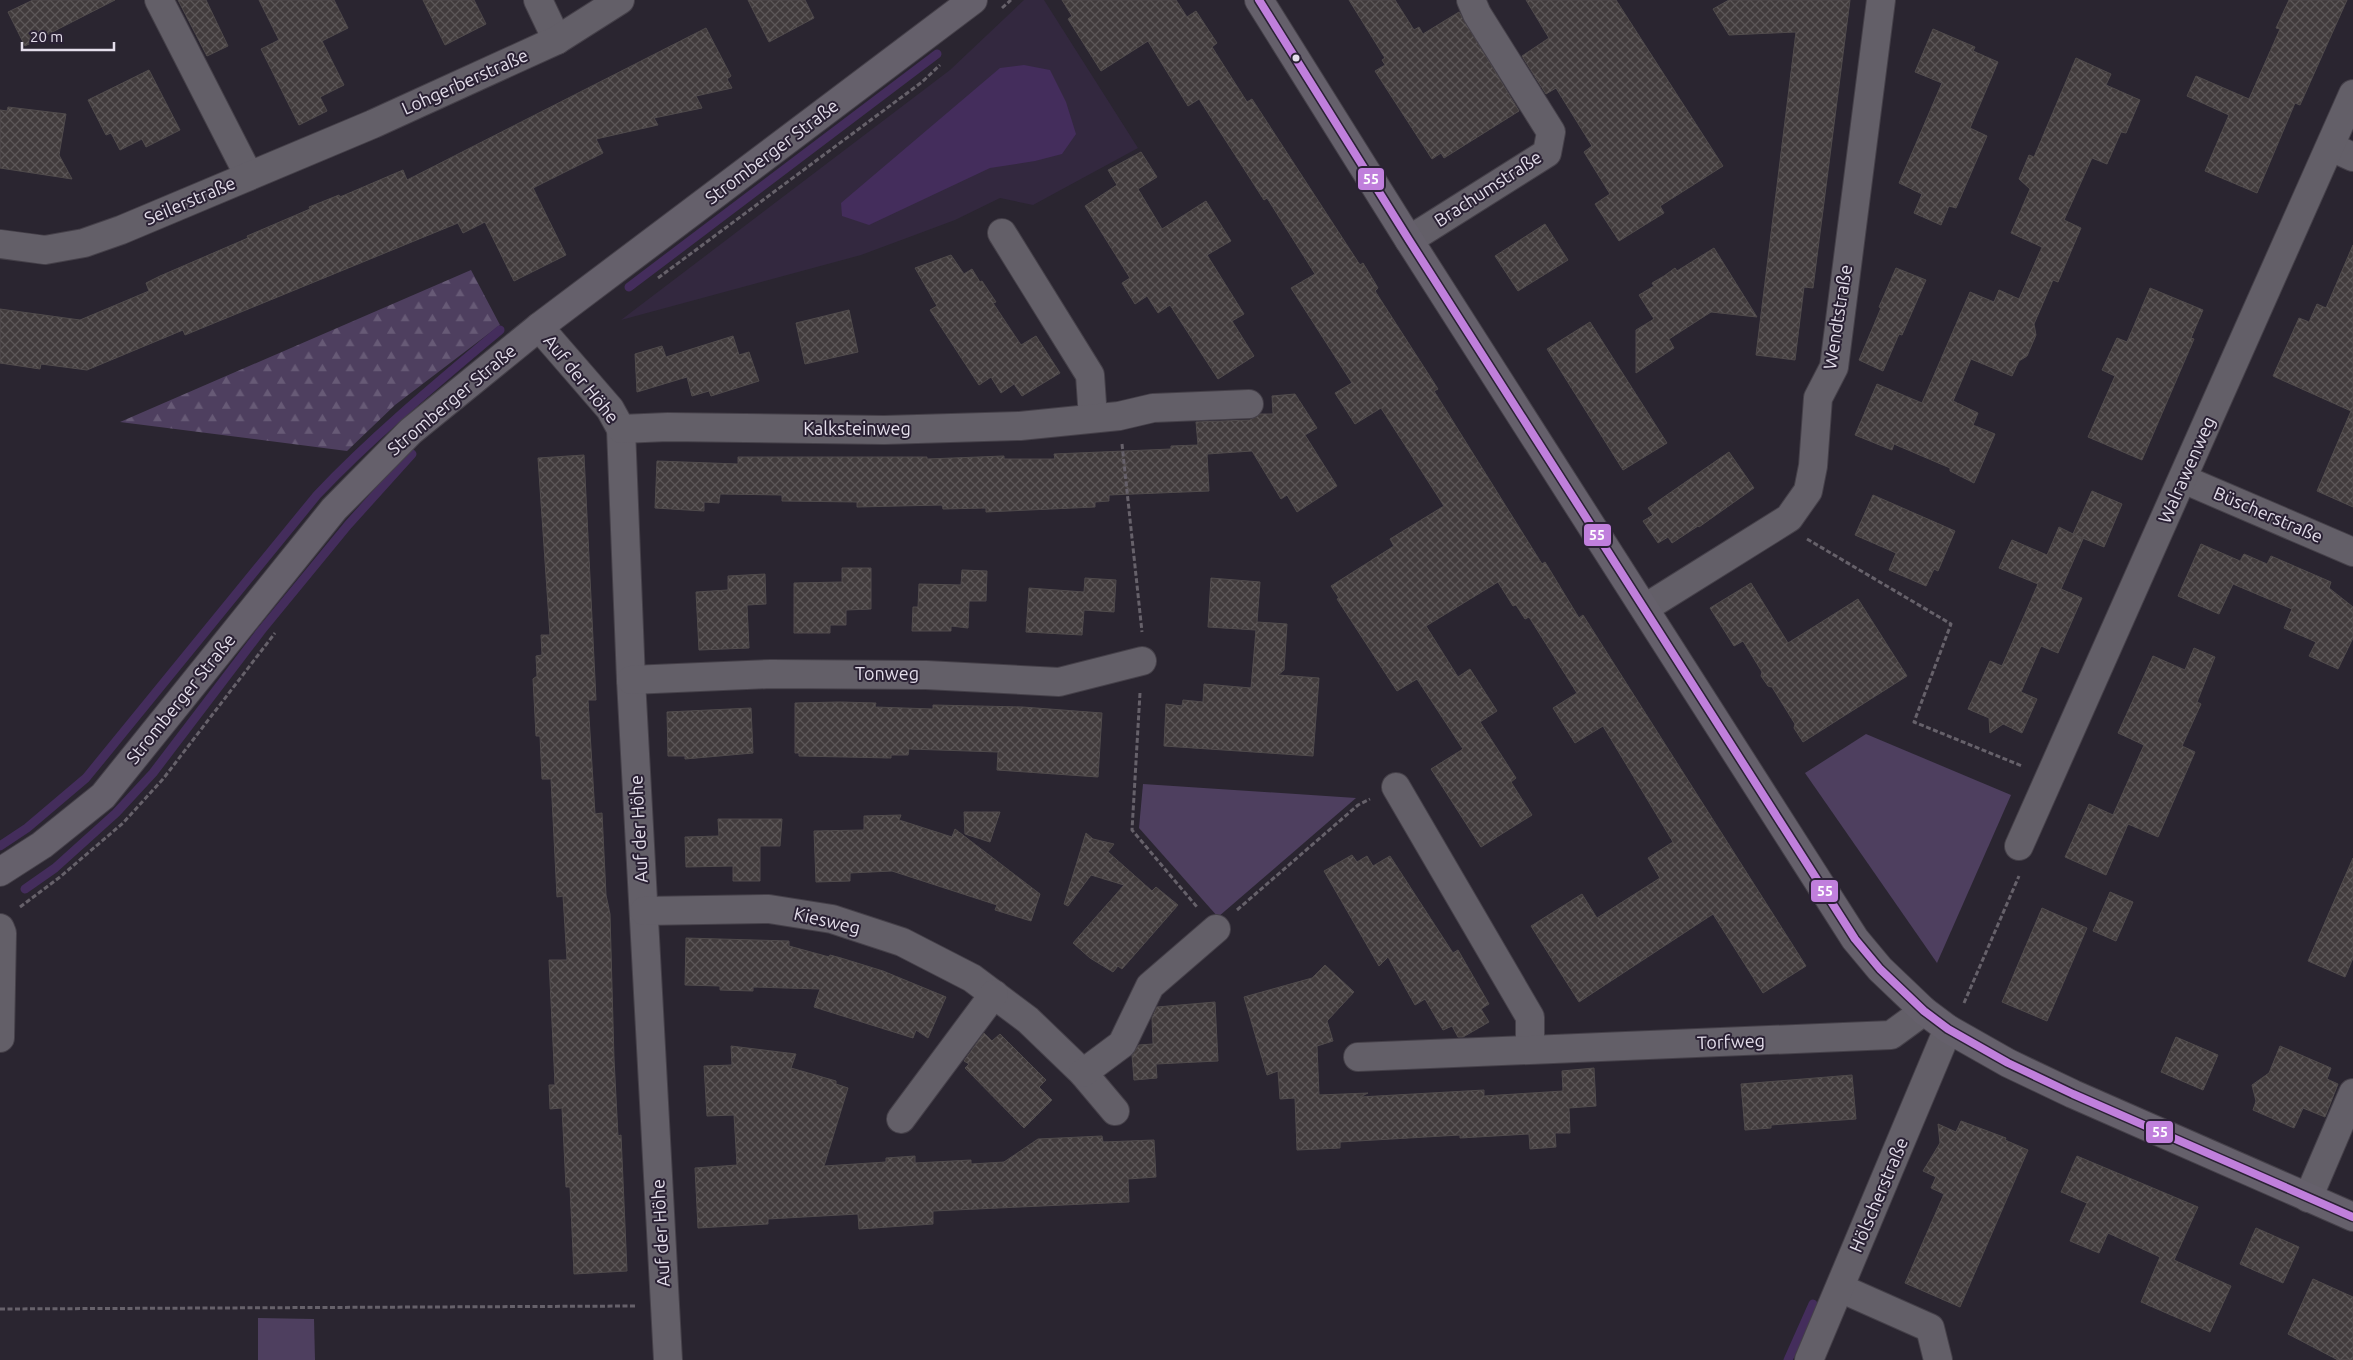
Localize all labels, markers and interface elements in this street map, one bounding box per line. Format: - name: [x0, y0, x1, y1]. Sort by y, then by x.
- scale bar: [22, 20, 115, 52]
- text: 20 m: [30, 28, 63, 45]
- street label: Lohgerberstraße: [398, 44, 531, 118]
- unlabelled marker: [1291, 53, 1301, 63]
- street label: Stromberger Straße: [701, 95, 842, 208]
- street label: Brachumstraße: [1430, 146, 1545, 230]
- line badge: 55: [1357, 167, 1385, 191]
- text: 55: [1363, 171, 1379, 187]
- street label: Seilerstraße: [141, 172, 238, 228]
- street label: Wendtstraße: [1819, 263, 1855, 371]
- street label: Auf der Höhe: [540, 330, 623, 427]
- street label: Stromberger Straße: [383, 340, 520, 459]
- street label: Walrawenweg: [2154, 413, 2219, 526]
- street label: Kalksteinweg: [803, 418, 911, 438]
- street label: Büscherstraße: [2211, 482, 2326, 546]
- line badge: 55: [1583, 523, 1612, 547]
- text: 55: [1589, 527, 1605, 543]
- street label: Stromberger Straße: [122, 629, 239, 767]
- street label: Tonweg: [855, 663, 919, 683]
- street label: Auf der Höhe: [625, 775, 651, 883]
- line badge: 55: [1810, 879, 1839, 903]
- text: 55: [1817, 883, 1833, 899]
- street label: Kiesweg: [792, 903, 862, 937]
- street label: Torfweg: [1697, 1030, 1765, 1052]
- line badge: 55: [2145, 1120, 2174, 1144]
- text: 55: [2152, 1124, 2168, 1140]
- street label: Hölscherstraße: [1845, 1134, 1911, 1255]
- street label: Auf der Höhe: [647, 1179, 673, 1287]

